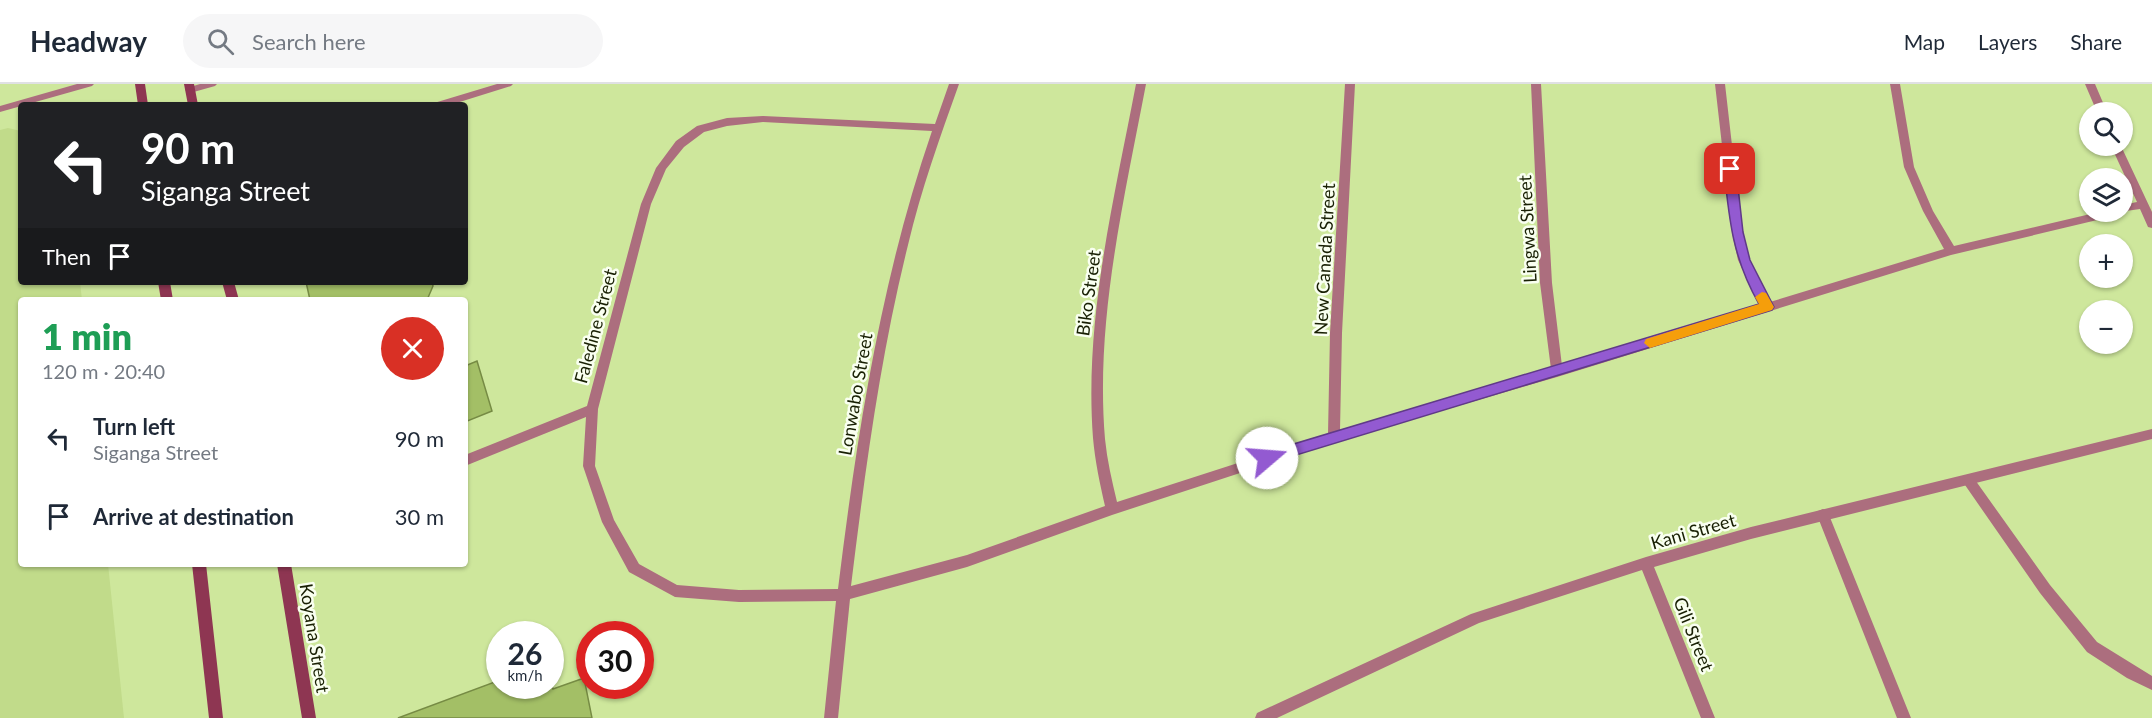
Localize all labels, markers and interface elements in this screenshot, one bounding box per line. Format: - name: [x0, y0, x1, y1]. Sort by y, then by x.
- search box: [183, 14, 603, 68]
- text: Headway: [30, 24, 147, 58]
- icon: search: [204, 25, 237, 58]
- text: Search here: [252, 28, 366, 55]
- text: Map: [1904, 29, 1945, 54]
- text: Layers: [1978, 29, 2037, 54]
- text: Share: [2070, 29, 2122, 54]
- map controls: [2079, 102, 2133, 354]
- button: search: [2079, 102, 2133, 156]
- text: 90 m: [141, 123, 235, 173]
- icon: left: [42, 126, 120, 204]
- pin: [1704, 143, 1755, 194]
- icon: arrive: [1713, 152, 1746, 185]
- button: layers: [2079, 168, 2133, 222]
- text: Siganga Street: [141, 174, 310, 207]
- street label: Lingwa Street: [1513, 174, 1541, 283]
- street label: New Canada Street: [1309, 182, 1339, 336]
- button: +: [2079, 234, 2133, 288]
- icon: arrive: [103, 240, 136, 273]
- text: Then: [42, 243, 91, 270]
- street label: Biko Street: [1071, 248, 1105, 337]
- street label: Faledine Street: [569, 266, 621, 386]
- button: −: [2079, 300, 2133, 354]
- text: 1 min: [42, 314, 132, 358]
- button: close: [381, 317, 444, 380]
- street label: Lonwabo Street: [833, 330, 877, 457]
- text: 120 m · 20:40: [42, 359, 165, 383]
- text: Turn left: [93, 413, 175, 440]
- icon: left: [42, 422, 75, 455]
- text: 90 m: [395, 425, 444, 452]
- position arrow: [1235, 426, 1299, 490]
- text: Siganga Street: [93, 440, 218, 464]
- icon: arrive: [42, 500, 75, 533]
- text: Arrive at destination: [93, 503, 294, 530]
- text: 30 m: [395, 503, 444, 530]
- street label: Kani Street: [1648, 508, 1738, 554]
- street label: Koyana Street: [296, 582, 335, 695]
- street label: Gili Street: [1669, 594, 1719, 675]
- speed limit sign: 30: [576, 621, 654, 699]
- text: 26: [508, 635, 542, 671]
- text: km/h: [507, 666, 543, 684]

